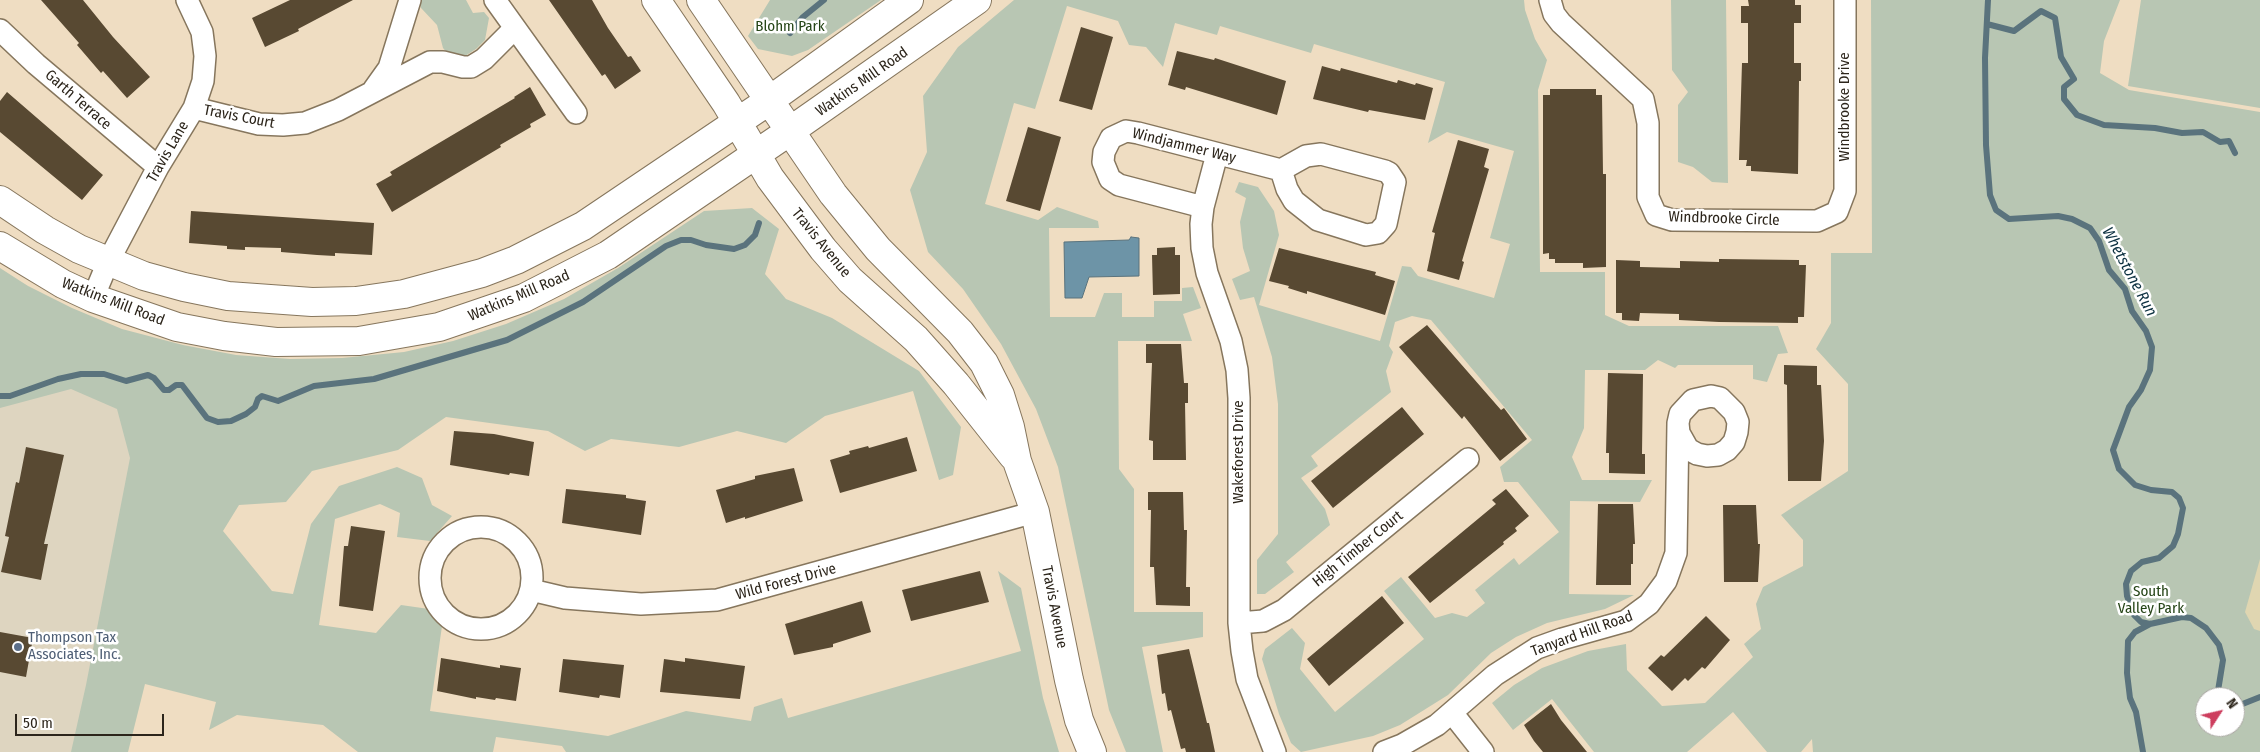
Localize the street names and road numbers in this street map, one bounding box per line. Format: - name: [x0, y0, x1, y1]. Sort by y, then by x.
- street label: Watkins Mill Road: [812, 43, 912, 121]
- street label: Windbrooke Drive: [1836, 52, 1854, 162]
- street label: Garth Terrace: [41, 66, 115, 134]
- street label: Travis Court: [202, 101, 276, 133]
- street label: Travis Lane: [143, 118, 193, 186]
- street label: Windjammer Way: [1130, 124, 1238, 168]
- street label: Travis Avenue: [788, 205, 854, 281]
- street label: Windbrooke Circle: [1668, 208, 1780, 230]
- street label: Watkins Mill Road: [465, 266, 573, 326]
- street label: Watkins Mill Road: [59, 274, 167, 330]
- street label: Wakeforest Drive: [1230, 400, 1248, 504]
- street label: High Timber Court: [1309, 507, 1407, 591]
- street label: Wild Forest Drive: [734, 560, 838, 604]
- street label: Travis Avenue: [1037, 564, 1071, 650]
- street label: Tanyard Hill Road: [1529, 607, 1635, 661]

